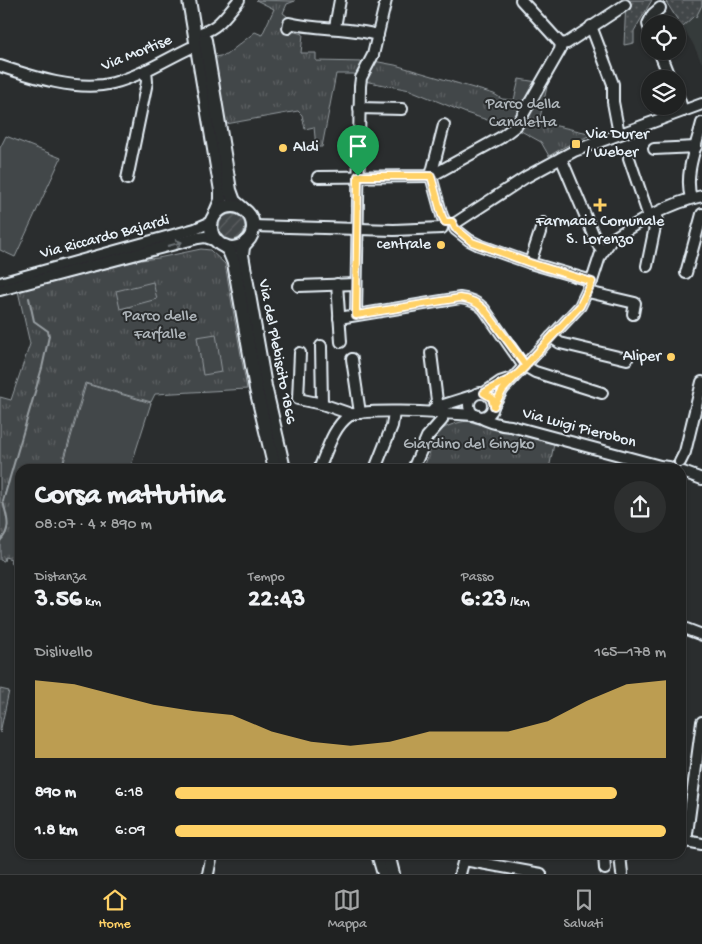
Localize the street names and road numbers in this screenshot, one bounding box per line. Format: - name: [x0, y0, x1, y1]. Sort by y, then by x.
- street label: Via Mortise: [98, 31, 176, 77]
- street label: Via Riccardo Bajardi: [37, 212, 172, 265]
- street label: Via del Plebiscito 1866: [252, 277, 300, 427]
- street label: Via Luigi Pierobon: [519, 404, 638, 453]

